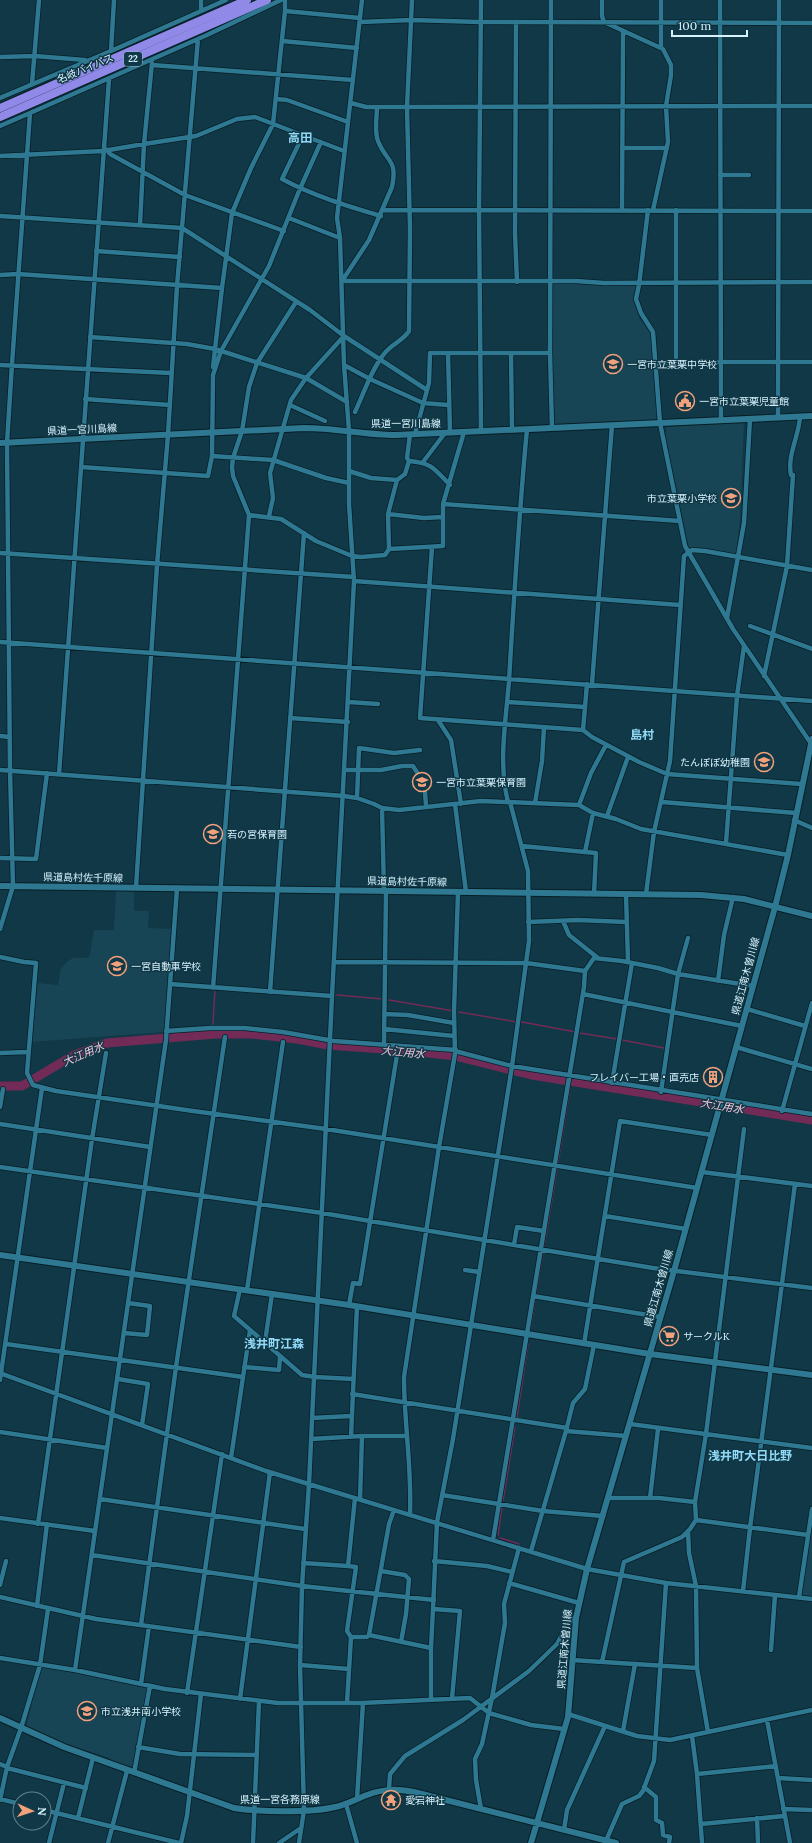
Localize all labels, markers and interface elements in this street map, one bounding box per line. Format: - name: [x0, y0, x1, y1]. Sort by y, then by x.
- scale bar: [672, 12, 747, 38]
- text: 100 m: [678, 18, 711, 33]
- street label: 名岐バイパス: [55, 51, 115, 86]
- road number: 22: [124, 52, 142, 66]
- district label: 高田: [288, 130, 312, 145]
- school or university icon: 一宮市立葉栗中学校: [602, 353, 624, 375]
- place label: 一宮市立葉栗中学校: [627, 358, 717, 371]
- public building icon: 一宮市立葉栗児童館: [674, 390, 696, 412]
- place label: 一宮市立葉栗児童館: [699, 395, 789, 408]
- street label: 県道一宮川島線: [371, 417, 441, 430]
- street label: 県道一宮川島線: [47, 421, 117, 438]
- school or university icon: 市立葉栗小学校: [720, 487, 742, 509]
- place label: 市立葉栗小学校: [647, 492, 717, 505]
- district label: 島村: [630, 727, 654, 742]
- school or university icon: たんぽぽ幼稚園: [753, 751, 775, 773]
- place label: たんぽぽ幼稚園: [680, 756, 750, 769]
- school or university icon: 一宮市立葉栗保育園: [411, 771, 433, 793]
- place label: 一宮市立葉栗保育園: [436, 776, 526, 789]
- school or university icon: 若の宮保育園: [202, 823, 224, 845]
- place label: 若の宮保育園: [227, 828, 287, 841]
- street label: 県道島村佐千原線: [43, 870, 123, 885]
- street label: 県道島村佐千原線: [367, 874, 447, 889]
- street label: 県道江南木曽川線: [729, 936, 762, 1016]
- school or university icon: 一宮自動車学校: [106, 955, 128, 977]
- place label: 一宮自動車学校: [131, 960, 201, 973]
- water label: 大江用水: [60, 1038, 107, 1069]
- water label: 大江用水: [380, 1043, 427, 1061]
- building icon: フレイバー工場・直売店: [702, 1066, 724, 1088]
- place label: フレイバー工場・直売店: [589, 1071, 699, 1084]
- water label: 大江用水: [699, 1096, 746, 1117]
- street label: 県道江南木曽川線: [641, 1248, 676, 1328]
- supermarket icon: サークルK: [658, 1325, 680, 1347]
- place label: サークルK: [683, 1330, 730, 1343]
- district label: 浅井町江森: [244, 1336, 304, 1351]
- district label: 浅井町大日比野: [708, 1448, 792, 1463]
- street label: 県道江南木曽川線: [555, 1609, 574, 1689]
- school or university icon: 市立浅井南小学校: [76, 1700, 98, 1722]
- place label: 市立浅井南小学校: [101, 1705, 181, 1718]
- temple icon: 愛宕神社: [380, 1789, 402, 1811]
- north arrow: [12, 1791, 52, 1831]
- street label: 県道一宮各務原線: [240, 1793, 320, 1806]
- place label: 愛宕神社: [405, 1794, 445, 1807]
- text: N: [35, 1807, 49, 1817]

